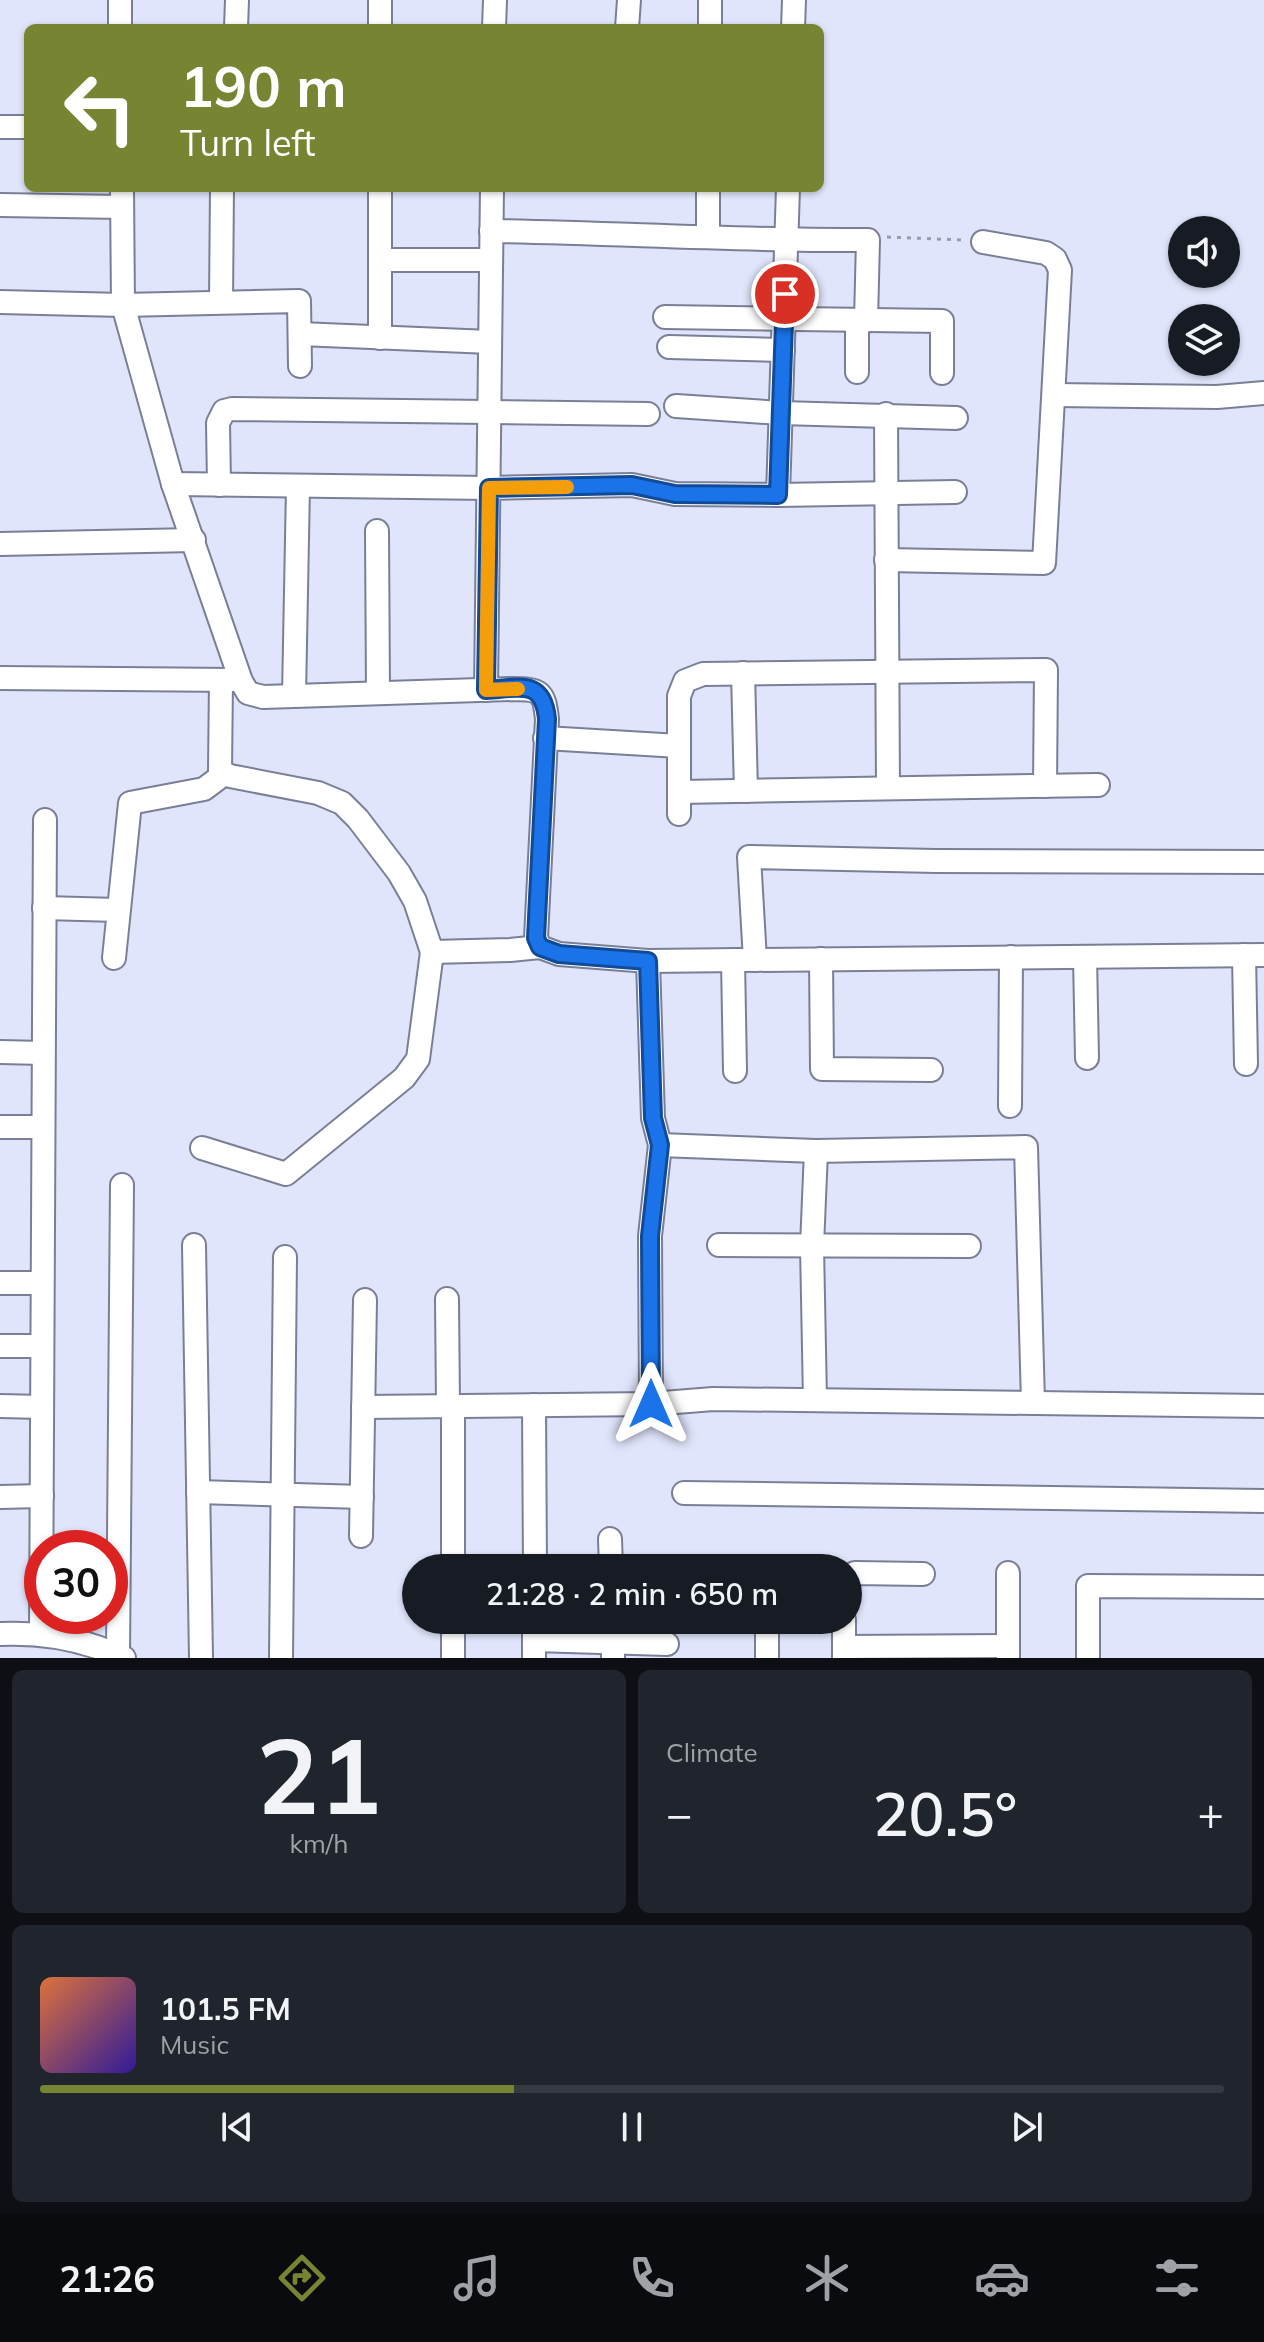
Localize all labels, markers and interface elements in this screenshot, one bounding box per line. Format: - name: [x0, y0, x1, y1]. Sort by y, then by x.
- text: 190 m: [180, 51, 347, 121]
- icon: left: [48, 56, 152, 160]
- text: Turn left: [180, 120, 316, 165]
- map controls: [1168, 216, 1240, 376]
- button: sound: [1168, 216, 1240, 288]
- pin: [751, 260, 819, 328]
- icon: arrive: [763, 272, 807, 316]
- button: layers: [1168, 304, 1240, 376]
- position arrow: [609, 1362, 693, 1446]
- speed limit sign: 30: [24, 1530, 128, 1634]
- text: 21:28 · 2 min · 650 m: [486, 1575, 778, 1613]
- text: 21: [257, 1709, 381, 1840]
- text: Climate: [666, 1736, 758, 1769]
- text: 20.5°: [873, 1776, 1017, 1851]
- text: −: [666, 1786, 692, 1841]
- text: +: [1198, 1786, 1224, 1841]
- text: km/h: [290, 1827, 348, 1860]
- text: 101.5 FM: [160, 1990, 291, 2028]
- text: Music: [160, 2028, 229, 2061]
- icon: previous: [215, 2105, 259, 2149]
- icon: pause: [610, 2105, 654, 2149]
- icon: next: [1005, 2105, 1049, 2149]
- icon: directions: [274, 2250, 330, 2306]
- icon: music: [449, 2250, 505, 2306]
- icon: phone: [624, 2250, 680, 2306]
- icon: climate: [799, 2250, 855, 2306]
- icon: car: [974, 2250, 1030, 2306]
- icon: filters: [1149, 2250, 1205, 2306]
- text: 21:26: [59, 2256, 155, 2301]

